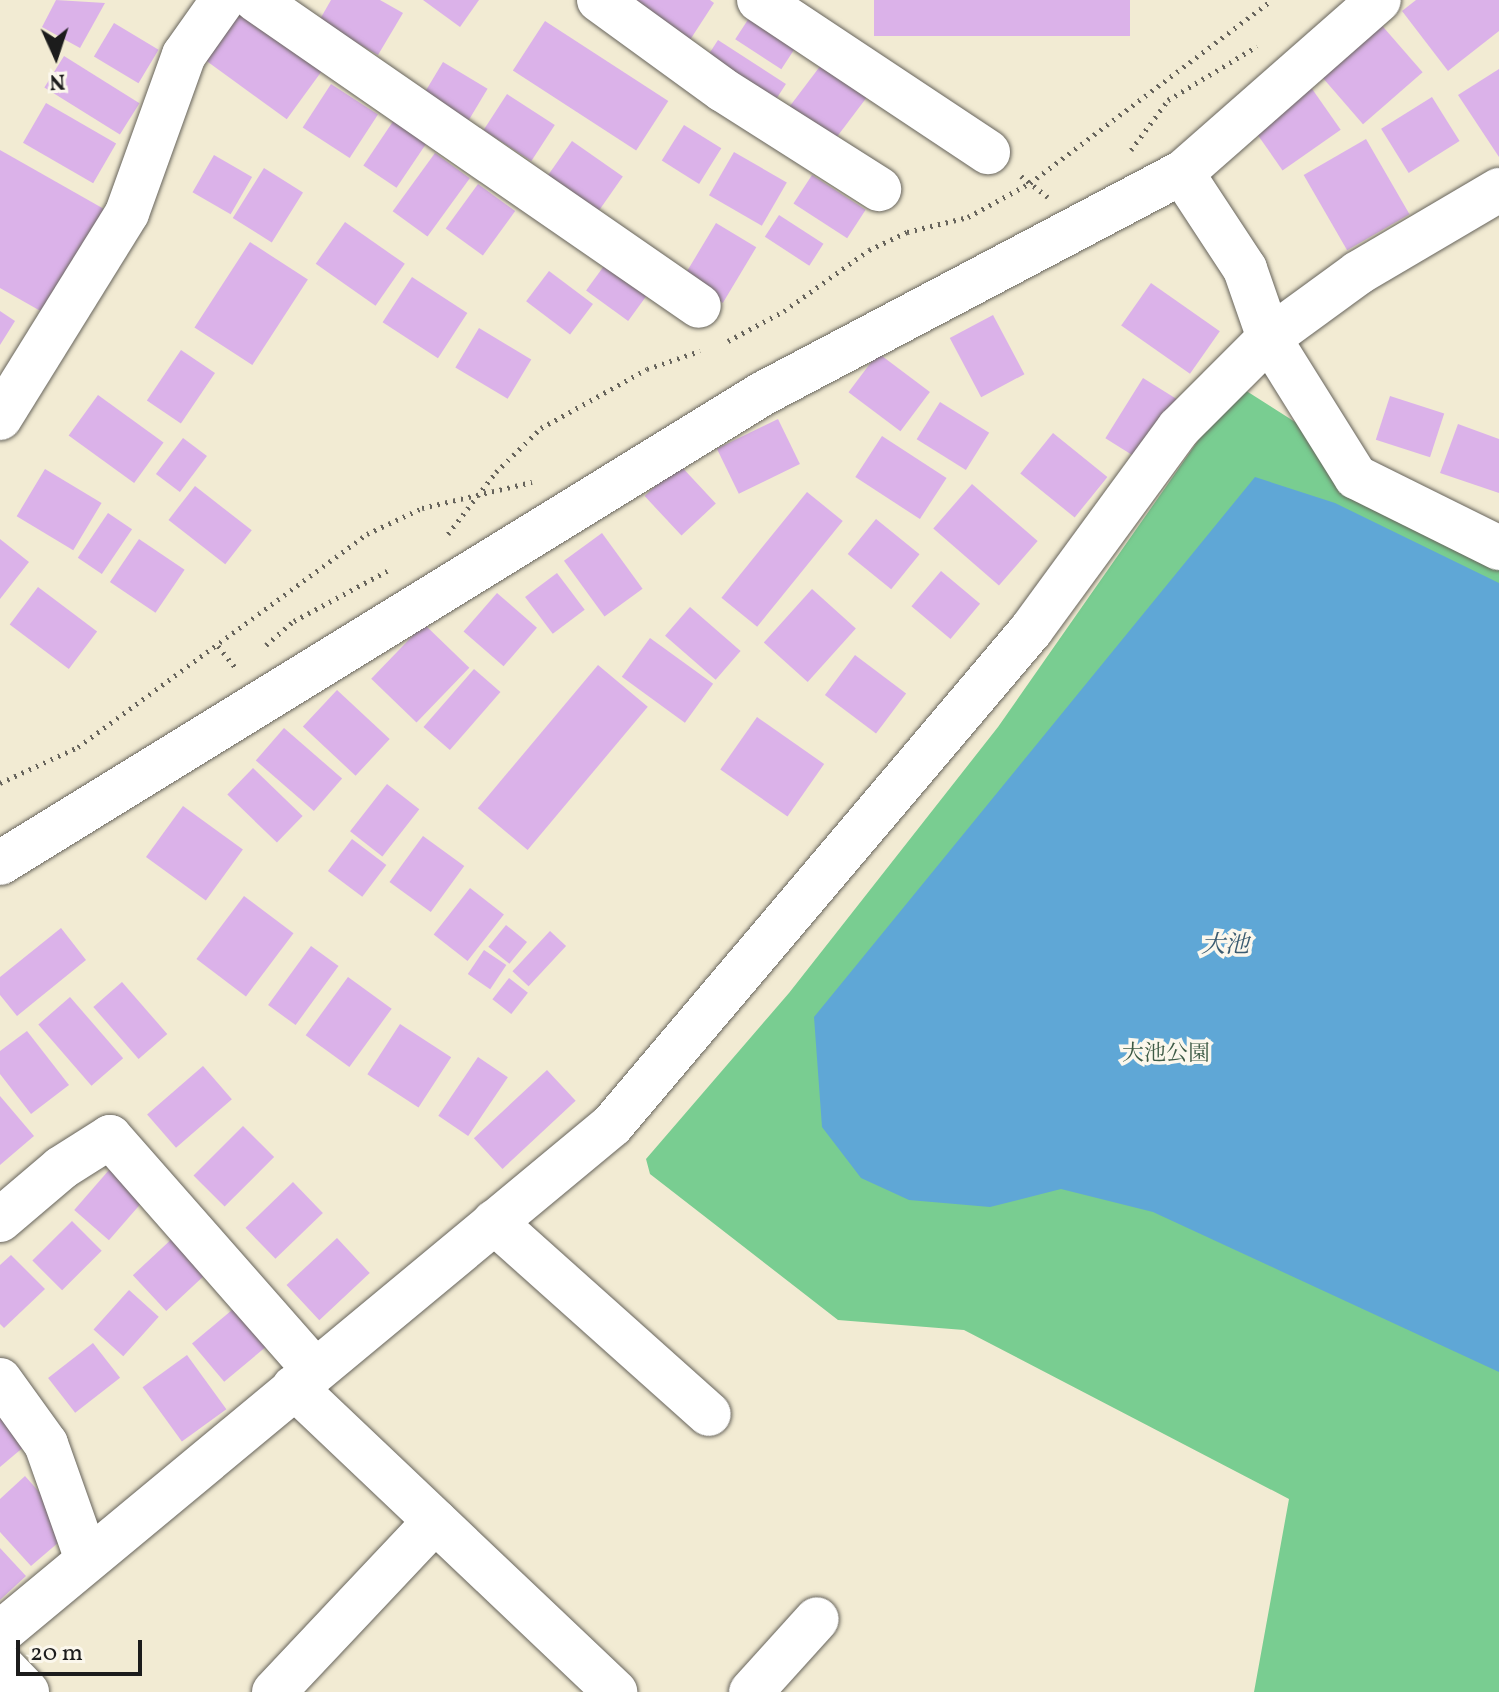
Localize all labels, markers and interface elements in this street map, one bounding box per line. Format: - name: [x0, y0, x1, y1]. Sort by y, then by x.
- north arrow: [16, 16, 96, 96]
- text: N: [48, 65, 66, 96]
- water label: 大池: [1201, 933, 1249, 961]
- park label: 大池公園: [1122, 1042, 1210, 1068]
- scale bar: [20, 1624, 146, 1674]
- text: 20 m: [30, 1637, 83, 1671]

